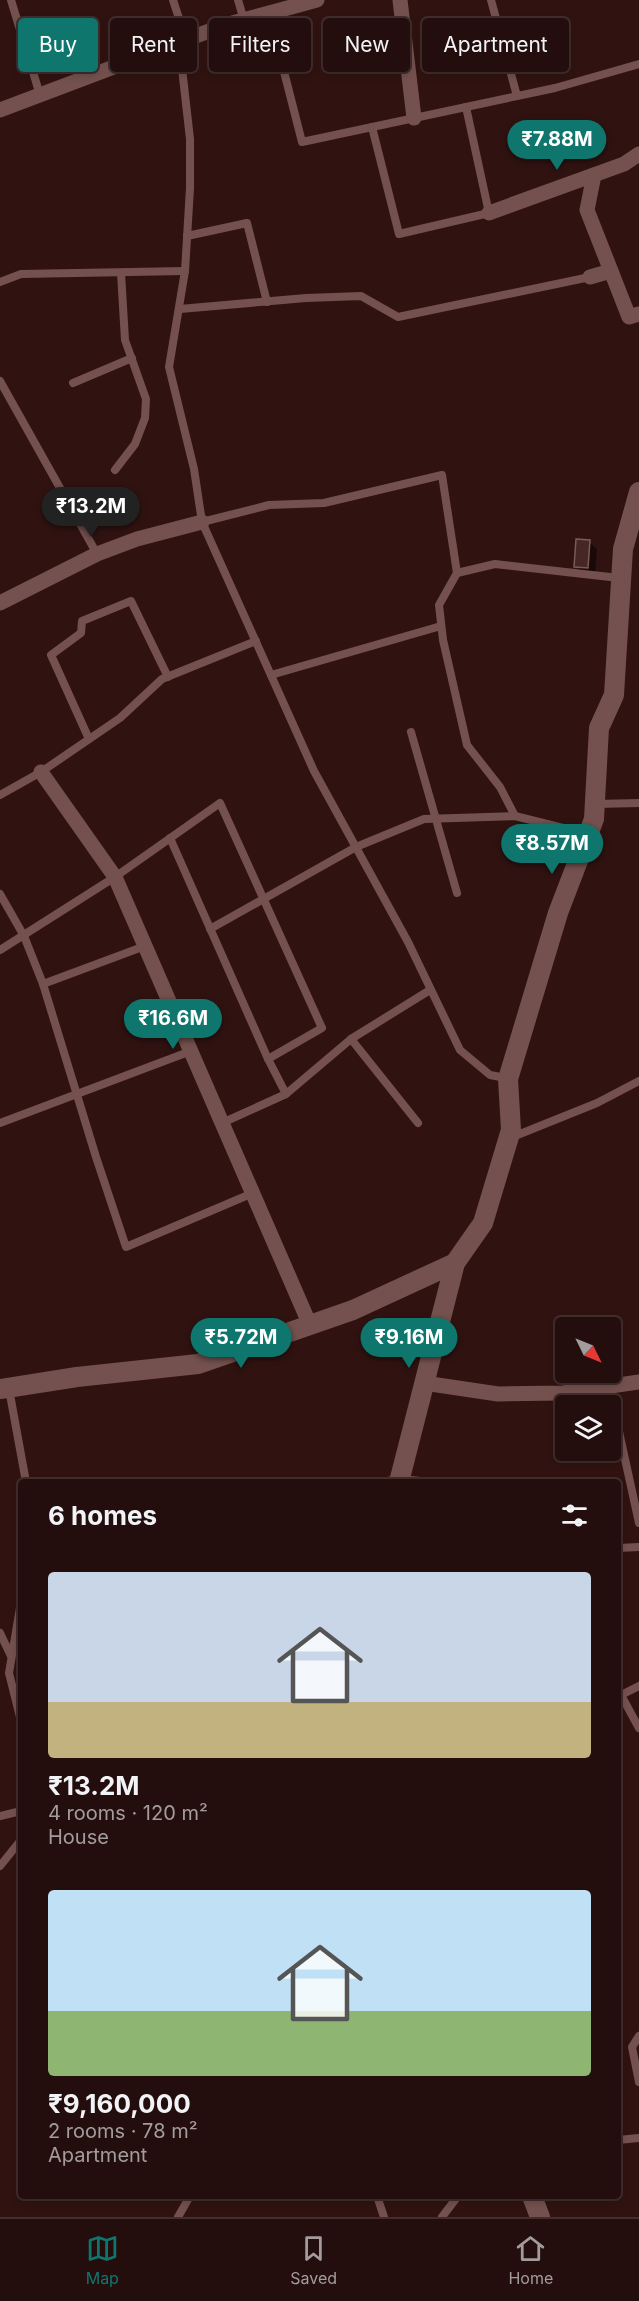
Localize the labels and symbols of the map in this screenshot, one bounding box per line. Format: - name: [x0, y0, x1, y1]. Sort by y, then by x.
- pin: ₹7.88M: [508, 120, 606, 171]
- pin: ₹13.2M: [42, 487, 140, 538]
- pin: ₹8.57M: [503, 824, 601, 875]
- pin: ₹16.6M: [124, 999, 222, 1050]
- north arrow: [555, 1317, 621, 1383]
- pin: ₹5.72M: [192, 1318, 290, 1369]
- pin: ₹9.16M: [360, 1318, 458, 1369]

